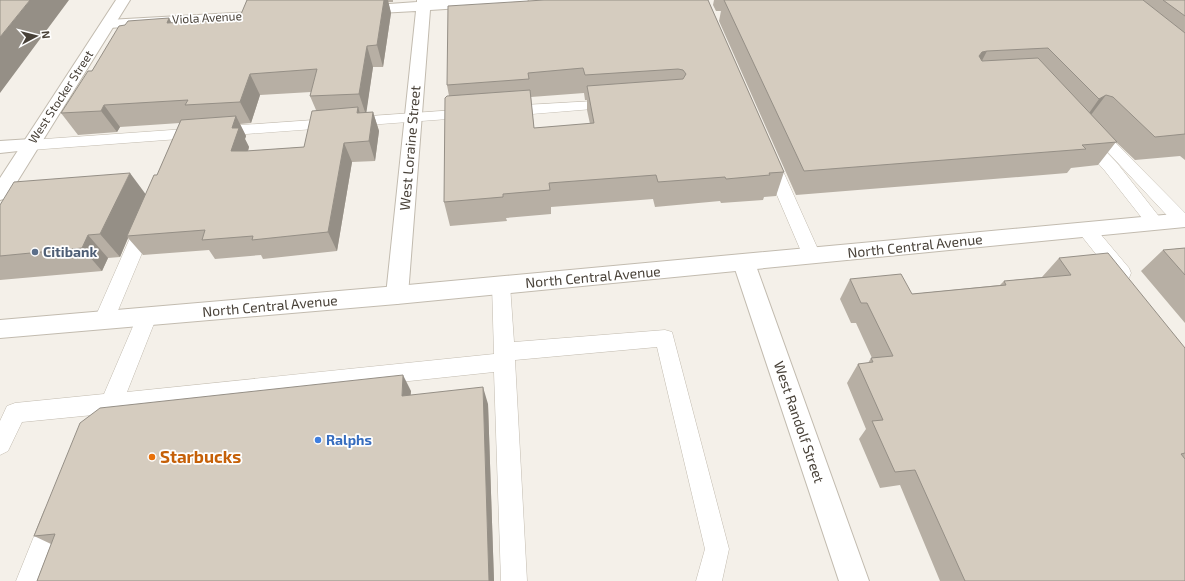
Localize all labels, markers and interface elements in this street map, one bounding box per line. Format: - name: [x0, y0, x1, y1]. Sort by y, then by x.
- street label: Viola Avenue: [172, 8, 242, 26]
- north arrow: [16, 16, 56, 56]
- text: N: [39, 30, 53, 40]
- street label: West Stocker Street: [25, 47, 96, 145]
- street label: West Loraine Street: [396, 85, 423, 211]
- street label: North Central Avenue: [847, 230, 983, 261]
- place label: Citibank: [43, 243, 97, 260]
- marker: Citibank: [30, 247, 40, 257]
- street label: North Central Avenue: [525, 262, 661, 291]
- street label: North Central Avenue: [202, 291, 338, 320]
- street label: West Randolf Street: [771, 359, 828, 485]
- place label: Ralphs: [326, 431, 372, 448]
- marker: Ralphs: [313, 435, 323, 445]
- place label: Starbucks: [160, 446, 241, 466]
- marker: Starbucks: [147, 452, 157, 462]

